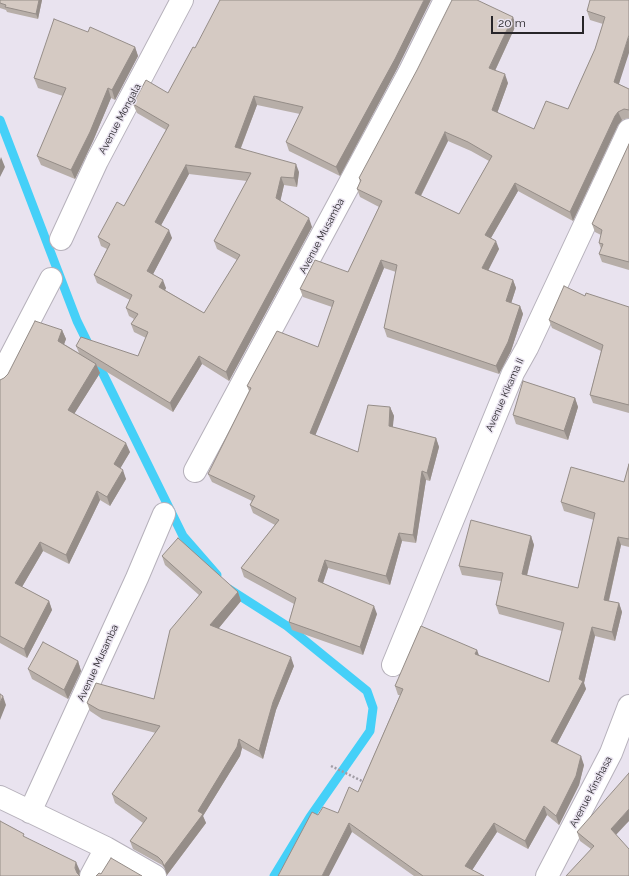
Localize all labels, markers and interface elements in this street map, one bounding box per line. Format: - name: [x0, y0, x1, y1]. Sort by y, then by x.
- scale bar: [493, 8, 586, 34]
- text: 20 m: [498, 16, 526, 30]
- street label: Avenue Mongala: [96, 82, 144, 156]
- street label: Avenue Musamba: [297, 196, 347, 276]
- street label: Avenue Kikama II: [483, 356, 527, 434]
- street label: Avenue Musamba: [75, 623, 121, 703]
- street label: Avenue Kinshasa: [567, 755, 615, 829]

